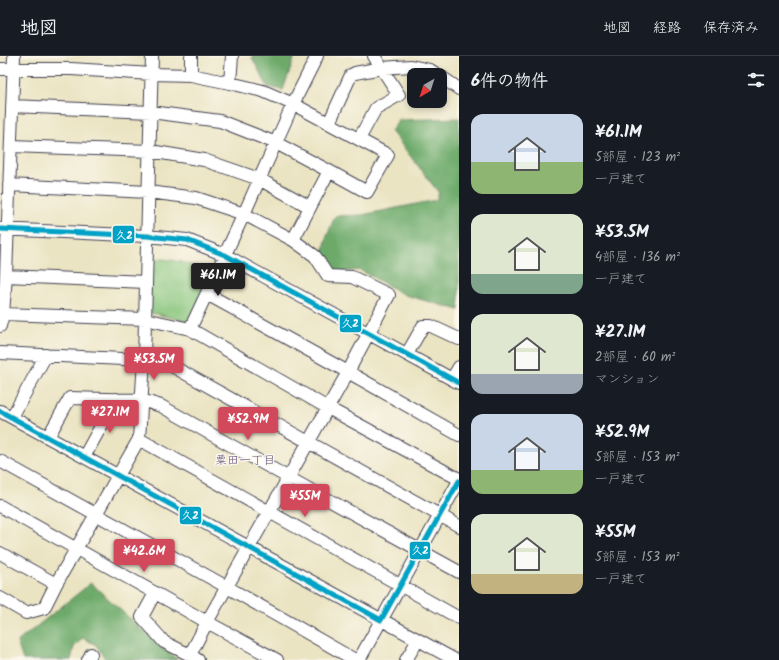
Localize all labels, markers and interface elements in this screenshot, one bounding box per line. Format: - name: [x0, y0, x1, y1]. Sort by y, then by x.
- text: 地図: [20, 14, 58, 44]
- text: 地図: [603, 17, 631, 39]
- text: 経路: [653, 17, 681, 39]
- text: 保存済み: [703, 17, 759, 39]
- north arrow: [407, 68, 447, 108]
- map controls: [407, 68, 447, 108]
- text: 6件の物件: [471, 68, 548, 95]
- icon: filters: [745, 69, 767, 91]
- text: ¥61.1M: [595, 119, 642, 146]
- icon: home: [503, 130, 551, 178]
- text: 5部屋 · 123 m²: [595, 147, 680, 168]
- text: 一戸建て: [595, 169, 647, 190]
- text: ¥53.5M: [595, 219, 649, 246]
- line badge: 久2: [112, 225, 135, 244]
- text: 久2: [115, 227, 133, 245]
- icon: home: [503, 230, 551, 278]
- text: 4部屋 · 136 m²: [595, 247, 680, 268]
- pin: ¥61.1M: [185, 263, 251, 297]
- text: ¥61.1M: [200, 265, 236, 286]
- text: 一戸建て: [595, 269, 647, 290]
- line badge: 久2: [339, 314, 362, 333]
- text: 久2: [341, 315, 359, 333]
- text: ¥27.1M: [595, 319, 645, 346]
- icon: home: [503, 330, 551, 378]
- pin: ¥53.5M: [121, 347, 187, 381]
- text: 2部屋 · 60 m²: [595, 347, 675, 368]
- text: ¥53.5M: [133, 349, 175, 370]
- text: マンション: [595, 369, 659, 390]
- pin: ¥27.1M: [77, 400, 143, 434]
- text: ¥27.1M: [91, 402, 129, 423]
- pin: ¥52.9M: [215, 407, 281, 441]
- text: ¥52.9M: [227, 409, 269, 430]
- text: ¥52.9M: [595, 419, 649, 446]
- icon: home: [503, 430, 551, 478]
- text: 5部屋 · 153 m²: [595, 447, 680, 468]
- district label: 粟田一丁目: [215, 451, 275, 470]
- text: 一戸建て: [595, 469, 647, 490]
- pin: ¥55M: [281, 484, 329, 518]
- text: ¥55M: [290, 486, 320, 507]
- line badge: 久2: [179, 506, 202, 525]
- text: 久2: [181, 507, 199, 525]
- text: ¥55M: [595, 519, 636, 546]
- icon: home: [503, 530, 551, 578]
- pin: ¥42.6M: [111, 539, 177, 573]
- text: ¥42.6M: [123, 541, 165, 562]
- line badge: 久2: [409, 541, 431, 560]
- text: 久2: [411, 542, 429, 560]
- text: 5部屋 · 153 m²: [595, 547, 680, 568]
- text: 一戸建て: [595, 569, 647, 590]

